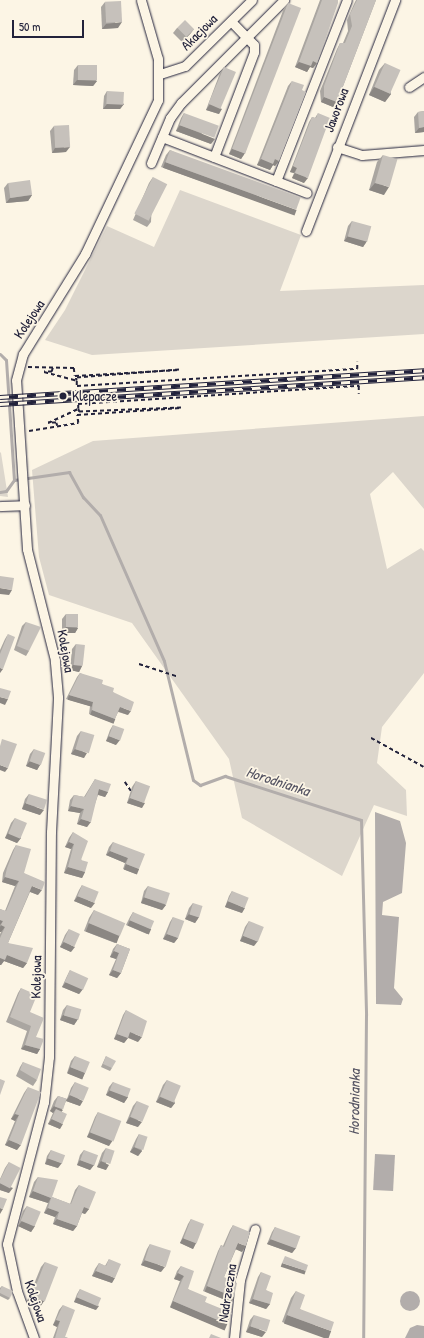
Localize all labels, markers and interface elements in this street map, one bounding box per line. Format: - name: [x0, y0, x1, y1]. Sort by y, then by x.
- street label: Akacjowa: [177, 10, 221, 54]
- scale bar: [14, 12, 86, 38]
- text: 50 m: [19, 18, 40, 35]
- street label: Jaworowa: [320, 86, 352, 134]
- street label: Kolejowa: [10, 296, 48, 342]
- place label: Klepacze: [72, 388, 117, 404]
- marker: Klepacze: [57, 390, 69, 402]
- street label: Kolejowa: [54, 628, 78, 674]
- water label: Horodnianka: [244, 762, 312, 800]
- street label: Kolejowa: [27, 955, 45, 999]
- water label: Horodnianka: [344, 1069, 364, 1135]
- street label: Nadrzeczna: [214, 1263, 240, 1323]
- street label: Kolejowa: [21, 1278, 51, 1324]

